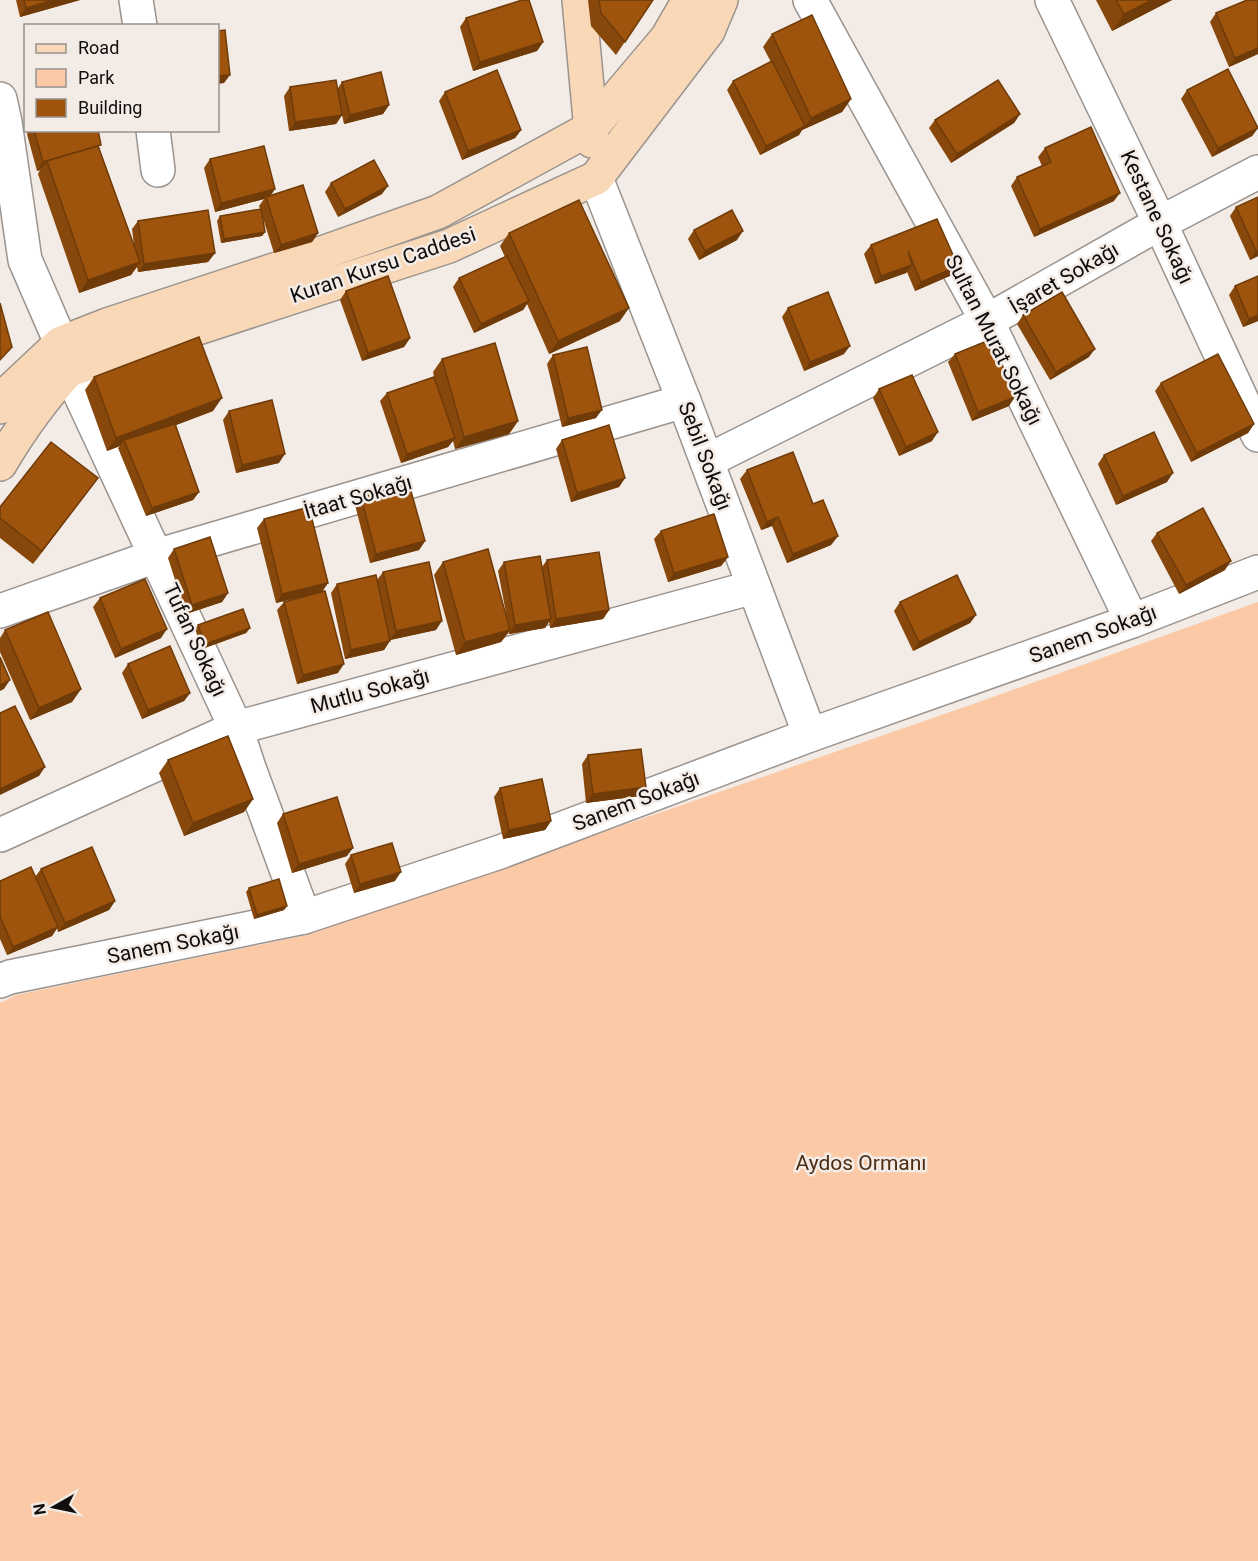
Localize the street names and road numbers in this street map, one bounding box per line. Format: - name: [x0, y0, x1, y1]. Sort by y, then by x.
- street label: Kestane Sokağı: [1116, 146, 1198, 288]
- street label: Kuran Kursu Caddesi: [287, 222, 479, 308]
- street label: İşaret Sokağı: [1005, 237, 1123, 319]
- street label: Sultan Murat Sokağı: [941, 251, 1047, 429]
- street label: Sebil Sokağı: [673, 398, 737, 514]
- street label: İtaat Sokağı: [301, 470, 415, 524]
- street label: Tufan Sokağı: [158, 580, 232, 700]
- street label: Sanem Sokağı: [1026, 600, 1160, 668]
- street label: Mutlu Sokağı: [308, 664, 432, 718]
- street label: Sanem Sokağı: [569, 766, 703, 836]
- street label: Sanem Sokağı: [105, 919, 241, 969]

